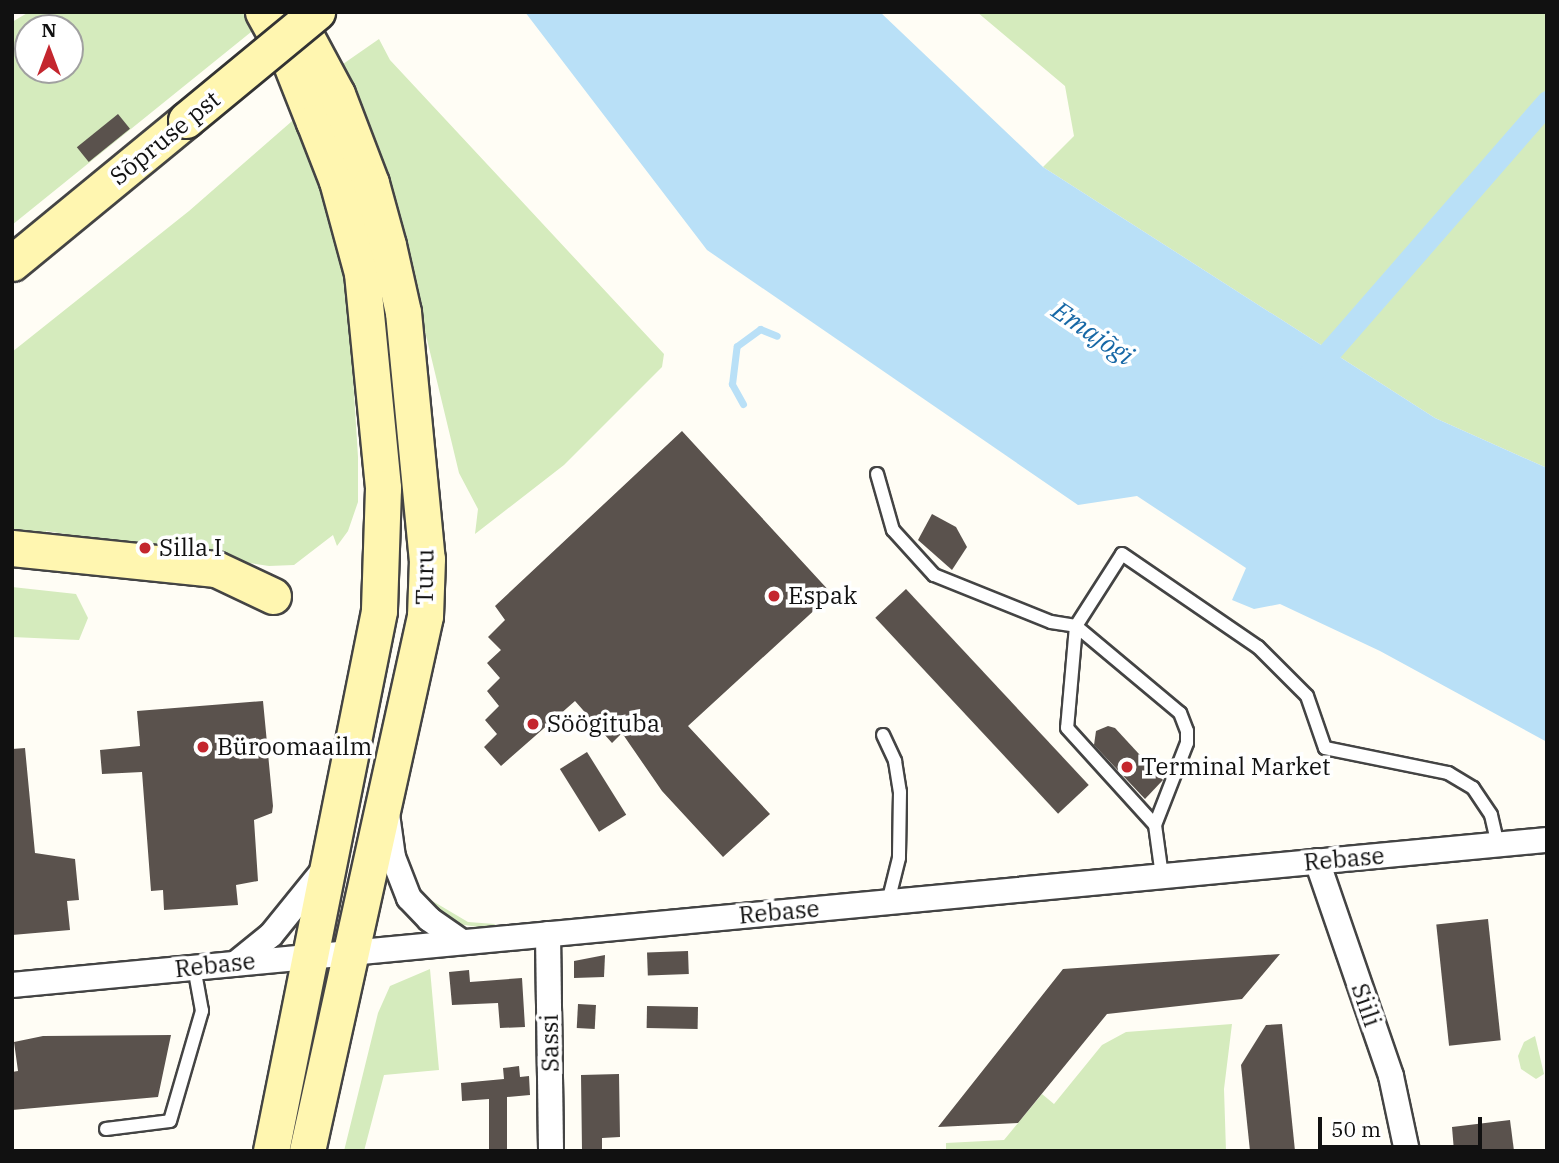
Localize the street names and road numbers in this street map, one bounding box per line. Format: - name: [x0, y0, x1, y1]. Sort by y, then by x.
- street label: Sõpruse pst: [104, 85, 226, 191]
- street label: Turu: [410, 549, 440, 605]
- street label: Rebase: [1302, 841, 1386, 877]
- street label: Rebase: [737, 894, 821, 930]
- street label: Rebase: [173, 946, 257, 984]
- street label: Siili: [1345, 980, 1387, 1030]
- street label: Sassi: [535, 1014, 565, 1072]

